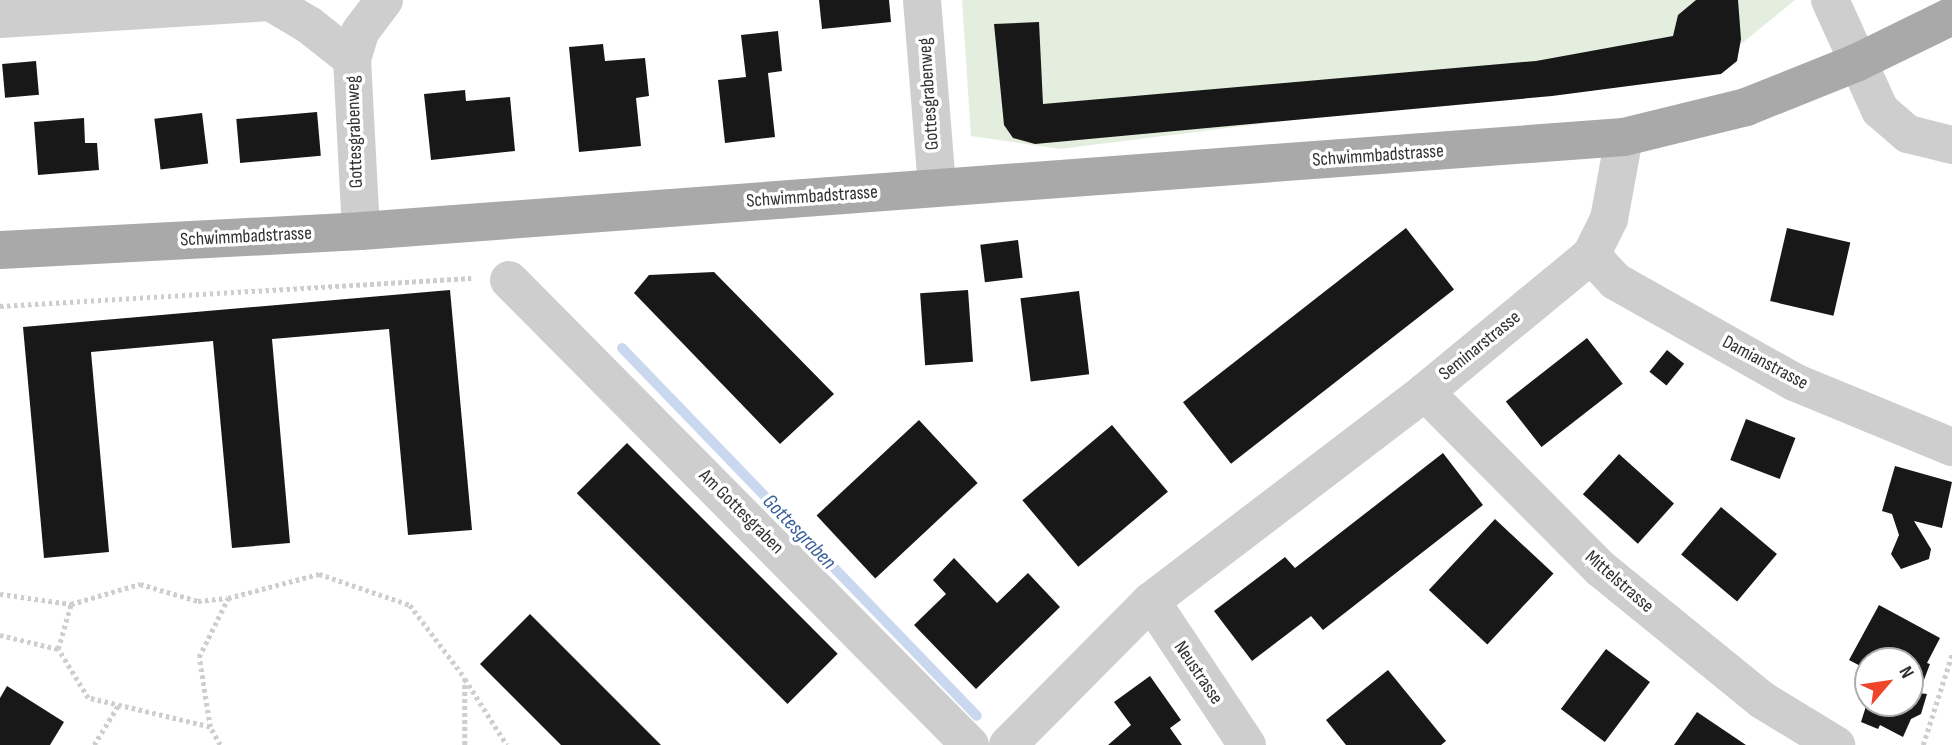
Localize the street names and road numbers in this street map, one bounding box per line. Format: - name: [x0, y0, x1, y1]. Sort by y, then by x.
- street label: Gottesgrabenweg: [914, 37, 944, 151]
- street label: Gottesgrabenweg: [342, 75, 368, 189]
- street label: Schwimmbadstrasse: [1312, 140, 1444, 172]
- street label: Schwimmbadstrasse: [746, 181, 878, 213]
- street label: Schwimmbadstrasse: [180, 222, 312, 252]
- street label: Seminarstrasse: [1435, 306, 1525, 386]
- street label: Damianstrasse: [1718, 331, 1812, 395]
- street label: Am Gottesgraben: [694, 465, 788, 559]
- street label: Mittelstrasse: [1580, 546, 1658, 618]
- street label: Neustrasse: [1169, 637, 1227, 709]

